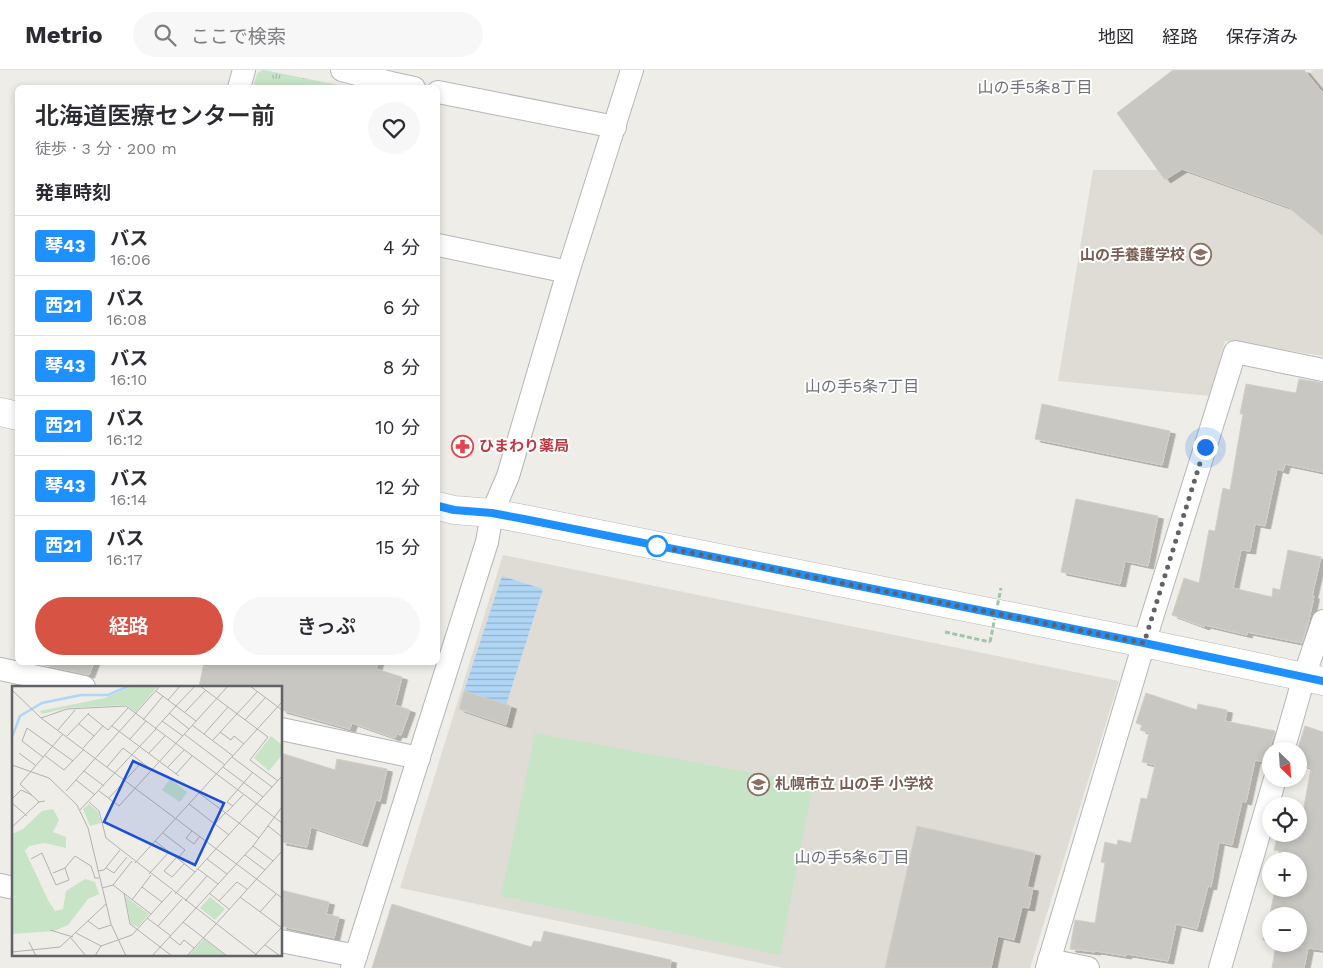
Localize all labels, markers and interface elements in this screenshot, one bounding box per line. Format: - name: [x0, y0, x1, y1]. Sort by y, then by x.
- search box: [133, 12, 483, 57]
- text: Metrio: [25, 21, 103, 49]
- icon: search: [151, 21, 179, 49]
- text: ここで検索: [191, 25, 286, 48]
- text: 地図: [1098, 26, 1134, 47]
- text: 経路: [1162, 26, 1198, 47]
- text: 保存済み: [1226, 26, 1298, 47]
- district label: 山の手5条8丁目: [977, 78, 1093, 97]
- text: 北海道医療センター前: [35, 102, 275, 130]
- button: heart: [368, 102, 420, 154]
- text: 徒歩 · 3 分 · 200 m: [35, 139, 177, 158]
- text: 発車時刻: [35, 181, 111, 204]
- text: バス: [110, 227, 148, 250]
- text: 琴43: [45, 235, 85, 256]
- text: 4 分: [383, 236, 420, 259]
- school or university icon: 山の手養護学校: [1189, 243, 1213, 267]
- place label: 山の手養護学校: [1080, 246, 1185, 264]
- text: 16:06: [110, 250, 151, 269]
- text: バス: [107, 287, 145, 310]
- text: 西21: [45, 295, 82, 316]
- text: 6 分: [383, 296, 420, 319]
- text: 16:08: [107, 310, 147, 329]
- text: バス: [110, 347, 148, 370]
- text: 琴43: [45, 355, 85, 376]
- text: 8 分: [383, 356, 420, 379]
- text: 16:10: [110, 370, 147, 389]
- district label: 山の手5条7丁目: [805, 377, 919, 396]
- text: バス: [107, 407, 145, 430]
- text: 西21: [45, 415, 82, 436]
- text: 10 分: [375, 416, 420, 439]
- text: 16:12: [107, 430, 143, 449]
- pharmacy icon: ひまわり薬局: [451, 434, 475, 458]
- your location: [1193, 435, 1218, 460]
- place label: ひまわり薬局: [479, 437, 569, 455]
- text: バス: [110, 467, 148, 490]
- text: 琴43: [45, 475, 85, 496]
- text: 12 分: [376, 476, 420, 499]
- text: 16:14: [110, 490, 147, 509]
- text: バス: [107, 527, 145, 550]
- text: 西21: [45, 535, 82, 556]
- unlabelled marker: [646, 535, 668, 557]
- text: 15 分: [376, 536, 420, 559]
- text: 16:17: [107, 550, 142, 569]
- button: 経路: [35, 597, 223, 655]
- button: きっぷ: [233, 597, 420, 655]
- inset map: [12, 686, 282, 956]
- north arrow: [1262, 742, 1308, 788]
- map controls: [1262, 742, 1307, 952]
- school or university icon: 札幌市立 山の手 小学校: [747, 772, 771, 796]
- place label: 札幌市立 山の手 小学校: [775, 775, 934, 793]
- button: locate: [1262, 797, 1307, 842]
- district label: 山の手5条6丁目: [794, 848, 910, 867]
- button: +: [1262, 852, 1307, 897]
- button: −: [1262, 907, 1307, 952]

